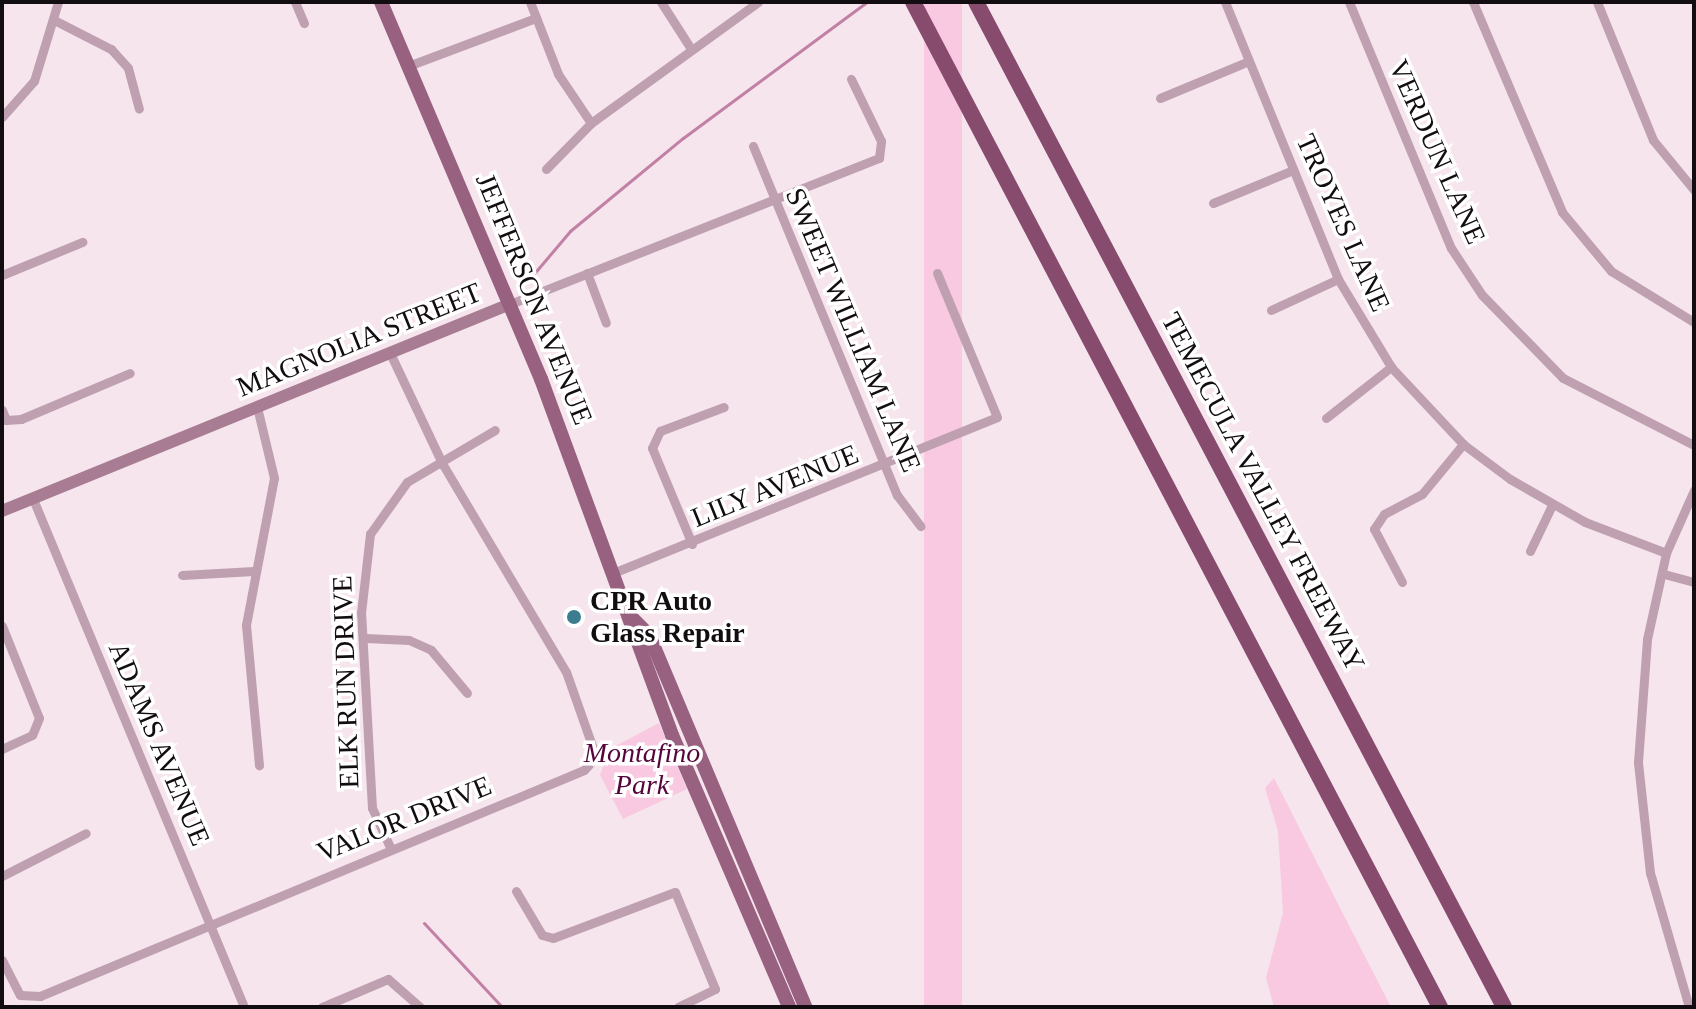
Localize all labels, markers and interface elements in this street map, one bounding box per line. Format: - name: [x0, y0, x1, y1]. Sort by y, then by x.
- street label: VERDUN LANE: [1381, 55, 1493, 249]
- street label: TROYES LANE: [1289, 129, 1397, 317]
- street label: JEFFERSON AVENUE: [468, 168, 600, 430]
- street label: SWEET WILLIAM LANE: [778, 182, 928, 478]
- street label: MAGNOLIA STREET: [231, 275, 487, 405]
- street label: TEMECULA VALLEY FREEWAY: [1153, 306, 1373, 678]
- street label: LILY AVENUE: [686, 437, 864, 535]
- street label: ELK RUN DRIVE: [325, 575, 367, 789]
- place label: CPR Auto Glass Repair: [590, 584, 745, 650]
- marker: CPR Auto Glass Repair: [565, 608, 583, 626]
- street label: ADAMS AVENUE: [101, 636, 217, 852]
- park label: Montafino Park: [584, 736, 700, 802]
- street label: VALOR DRIVE: [312, 769, 496, 869]

